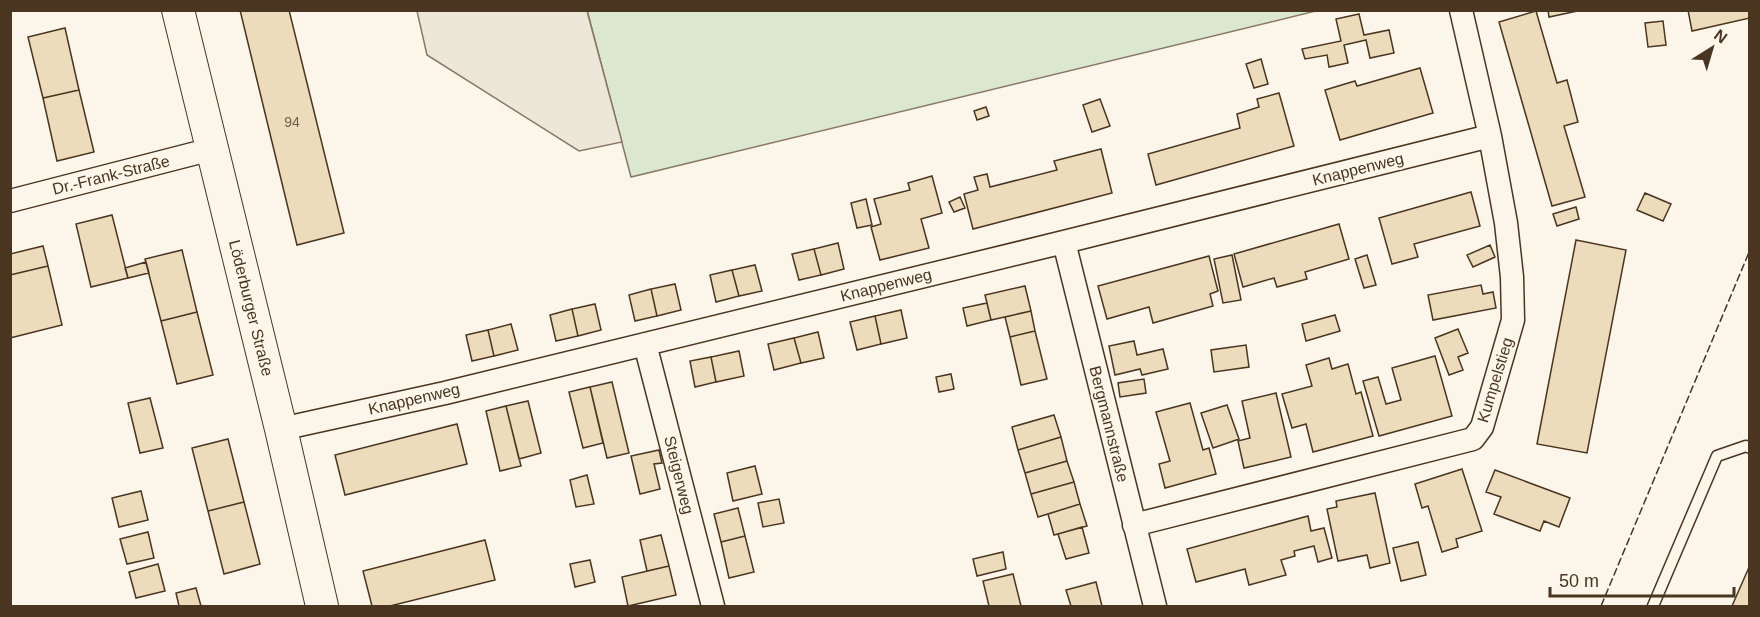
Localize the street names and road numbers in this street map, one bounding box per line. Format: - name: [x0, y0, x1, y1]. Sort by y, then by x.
- street label: Knappenweg: [1311, 149, 1405, 189]
- street label: Dr.-Frank-Straße: [51, 152, 171, 198]
- street label: Löderburger Straße: [226, 238, 276, 378]
- street label: Knappenweg: [839, 265, 933, 305]
- street label: Kumpelstieg: [1474, 335, 1516, 425]
- street label: Bergmannstraße: [1086, 364, 1132, 484]
- street label: Knappenweg: [367, 380, 461, 418]
- street label: Steigerweg: [661, 434, 697, 516]

